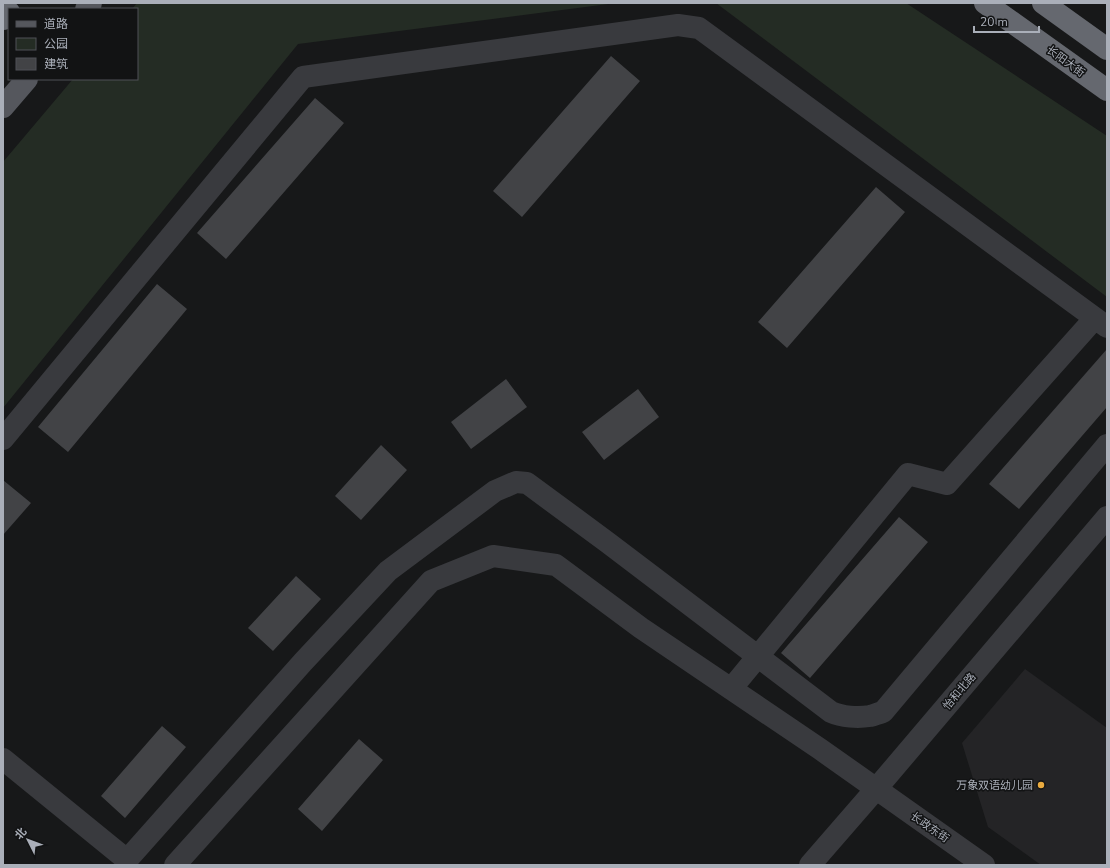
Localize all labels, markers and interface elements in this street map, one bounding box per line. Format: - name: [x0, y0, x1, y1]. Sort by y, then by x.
- legend: [8, 8, 138, 80]
- scale bar: [974, 8, 1039, 34]
- text: 20 m: [980, 14, 1008, 30]
- text: 道路: [44, 16, 68, 32]
- text: 公园: [44, 36, 68, 52]
- street label: 长阳大街: [1043, 42, 1088, 80]
- text: 建筑: [44, 56, 68, 72]
- street label: 怡和北路: [939, 670, 979, 713]
- place label: 万象双语幼儿园: [956, 778, 1033, 793]
- marker: 万象双语幼儿园: [1036, 780, 1046, 790]
- street label: 长政东街: [907, 809, 952, 846]
- north arrow: [8, 820, 48, 860]
- text: 北: [12, 825, 30, 843]

